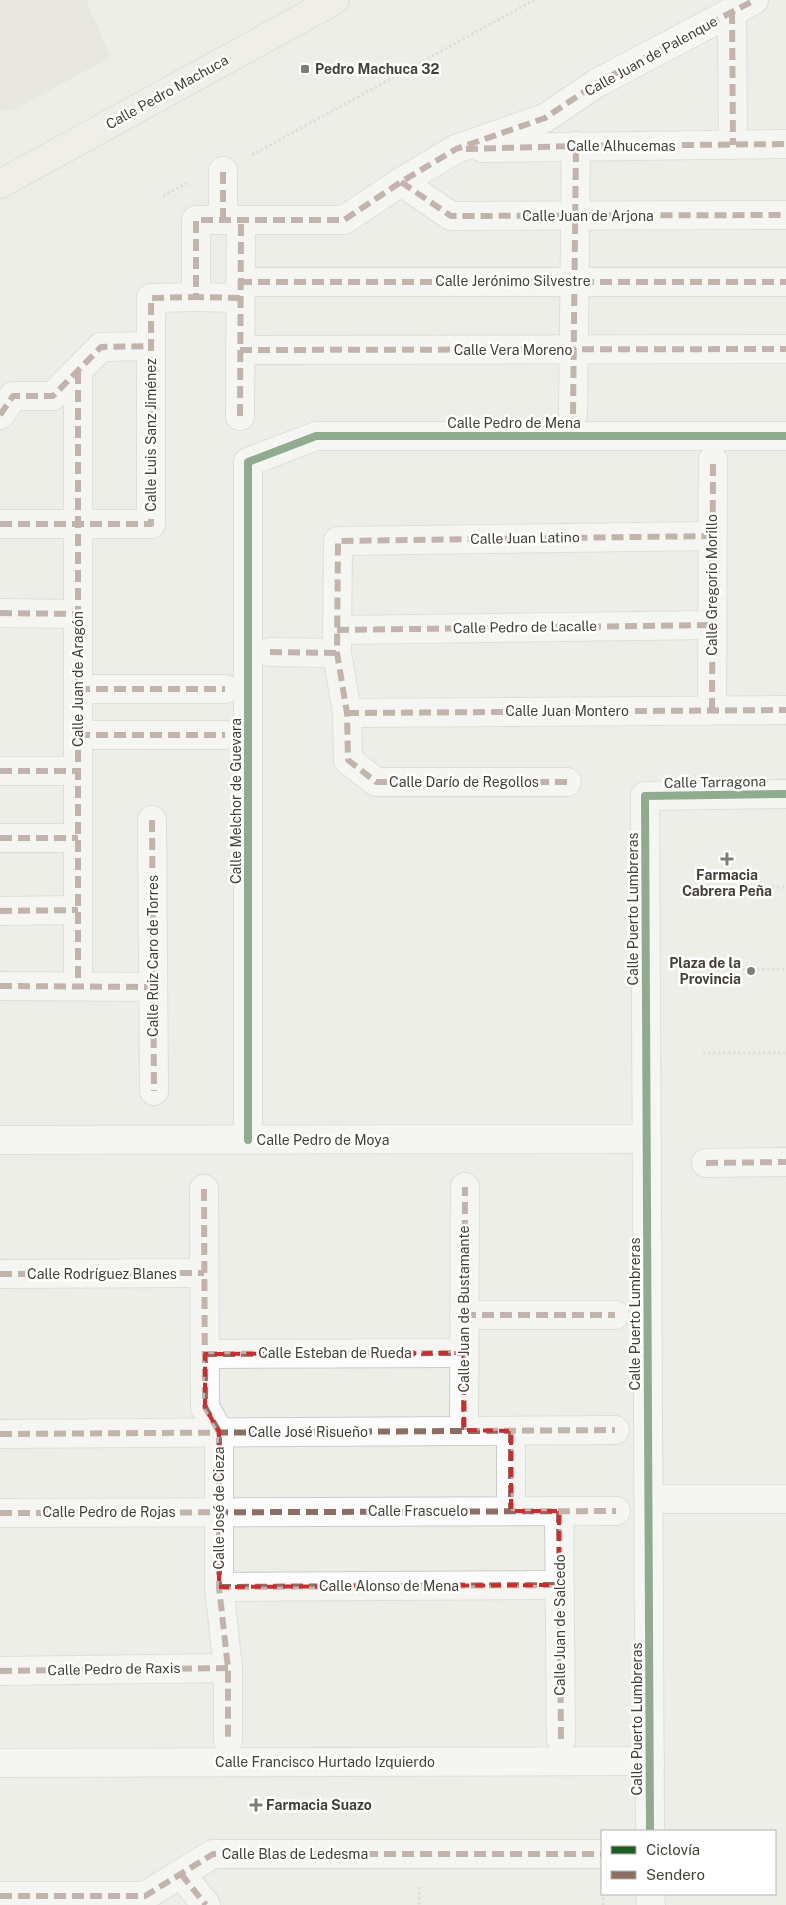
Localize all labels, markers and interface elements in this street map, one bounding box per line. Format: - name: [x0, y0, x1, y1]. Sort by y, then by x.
- street label: Calle Juan de Palenque: [582, 13, 720, 99]
- street label: Calle Pedro Machuca: [103, 52, 231, 132]
- place label: Pedro Machuca 32: [315, 61, 439, 77]
- marker: Pedro Machuca 32: [299, 63, 311, 75]
- street label: Calle Alhucemas: [566, 138, 676, 154]
- street label: Calle Juan de Arjona: [522, 208, 654, 224]
- street label: Calle Jerónimo Silvestre: [435, 273, 591, 289]
- street label: Calle Vera Moreno: [454, 342, 572, 358]
- street label: Calle Luis Sanz Jiménez: [143, 358, 159, 512]
- street label: Calle Pedro de Mena: [447, 415, 581, 431]
- street label: Calle Gregorio Morillo: [704, 514, 720, 656]
- street label: Calle Juan Latino: [470, 529, 580, 547]
- street label: Calle Juan de Aragón: [70, 611, 86, 747]
- street label: Calle Pedro de Lacalle: [453, 618, 597, 636]
- street label: Calle Juan Montero: [505, 703, 629, 719]
- street label: Calle Melchor de Guevara: [228, 718, 244, 884]
- street label: Calle Tarragona: [664, 773, 766, 791]
- street label: Calle Darío de Regollos: [389, 774, 539, 790]
- street label: Calle Puerto Lumbreras: [625, 832, 641, 986]
- marker: Farmacia Cabrera Peña: [721, 853, 733, 865]
- place label: Farmacia Cabrera Peña: [682, 867, 772, 899]
- street label: Calle Ruiz Caro de Torres: [145, 875, 161, 1037]
- place label: Plaza de la Provincia: [669, 955, 741, 987]
- marker: Plaza de la Provincia: [745, 965, 757, 977]
- street label: Calle Pedro de Moya: [257, 1132, 389, 1148]
- street label: Calle Juan de Bustamante: [456, 1225, 472, 1393]
- street label: Calle Puerto Lumbreras: [627, 1237, 643, 1391]
- street label: Calle Rodríguez Blanes: [27, 1266, 177, 1282]
- street label: Calle Esteban de Rueda: [258, 1345, 412, 1361]
- street label: Calle José Risueño: [248, 1424, 368, 1440]
- street label: Calle José de Cieza: [211, 1447, 227, 1569]
- street label: Calle Frascuelo: [368, 1503, 468, 1519]
- street label: Calle Pedro de Rojas: [42, 1504, 176, 1520]
- street label: Calle Juan de Salcedo: [552, 1554, 568, 1696]
- street label: Calle Alonso de Mena: [319, 1578, 459, 1594]
- street label: Calle Puerto Lumbreras: [629, 1642, 645, 1796]
- street label: Calle Pedro de Raxis: [47, 1660, 181, 1678]
- street label: Calle Francisco Hurtado Izquierdo: [215, 1754, 435, 1770]
- place label: Farmacia Suazo: [266, 1797, 372, 1813]
- marker: Farmacia Suazo: [250, 1799, 262, 1811]
- legend: [601, 1830, 776, 1895]
- text: Ciclovía: [646, 1841, 700, 1858]
- street label: Calle Blas de Ledesma: [222, 1846, 368, 1862]
- text: Sendero: [646, 1866, 705, 1883]

